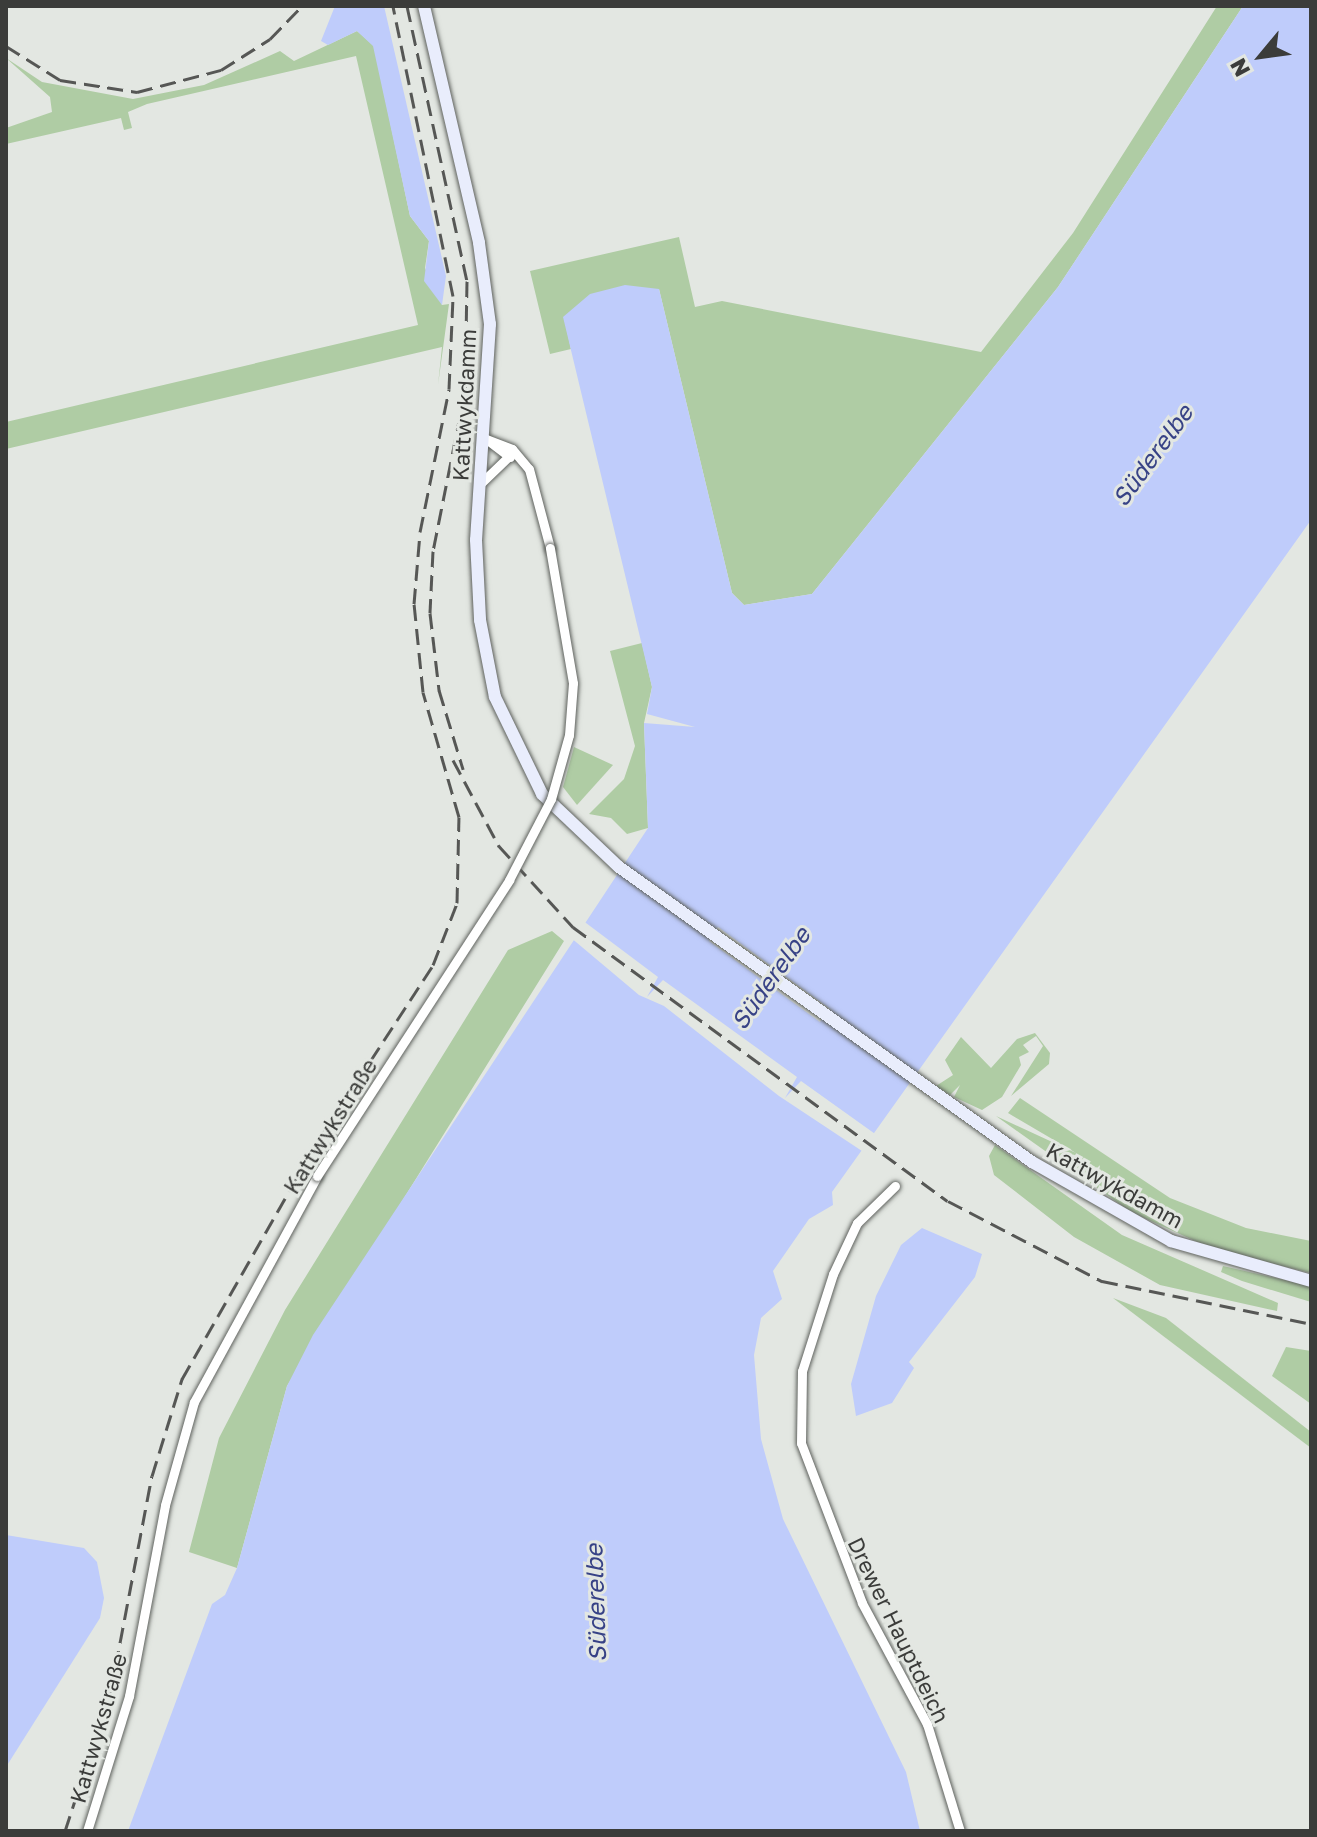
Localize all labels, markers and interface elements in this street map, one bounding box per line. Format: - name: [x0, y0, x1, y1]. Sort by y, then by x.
- north arrow: [1221, 16, 1301, 96]
- text: N: [1224, 54, 1255, 82]
- street label: Kattwykdamm: [447, 328, 481, 482]
- water label: Süderelbe: [1106, 399, 1198, 511]
- water label: Süderelbe: [724, 921, 816, 1035]
- street label: Kattwykstraße: [278, 1053, 382, 1199]
- street label: Kattwykdamm: [1042, 1137, 1188, 1233]
- street label: Drewer Hauptdeich: [843, 1533, 955, 1727]
- water label: Süderelbe: [579, 1544, 611, 1662]
- street label: Kattwykstraße: [64, 1650, 132, 1806]

